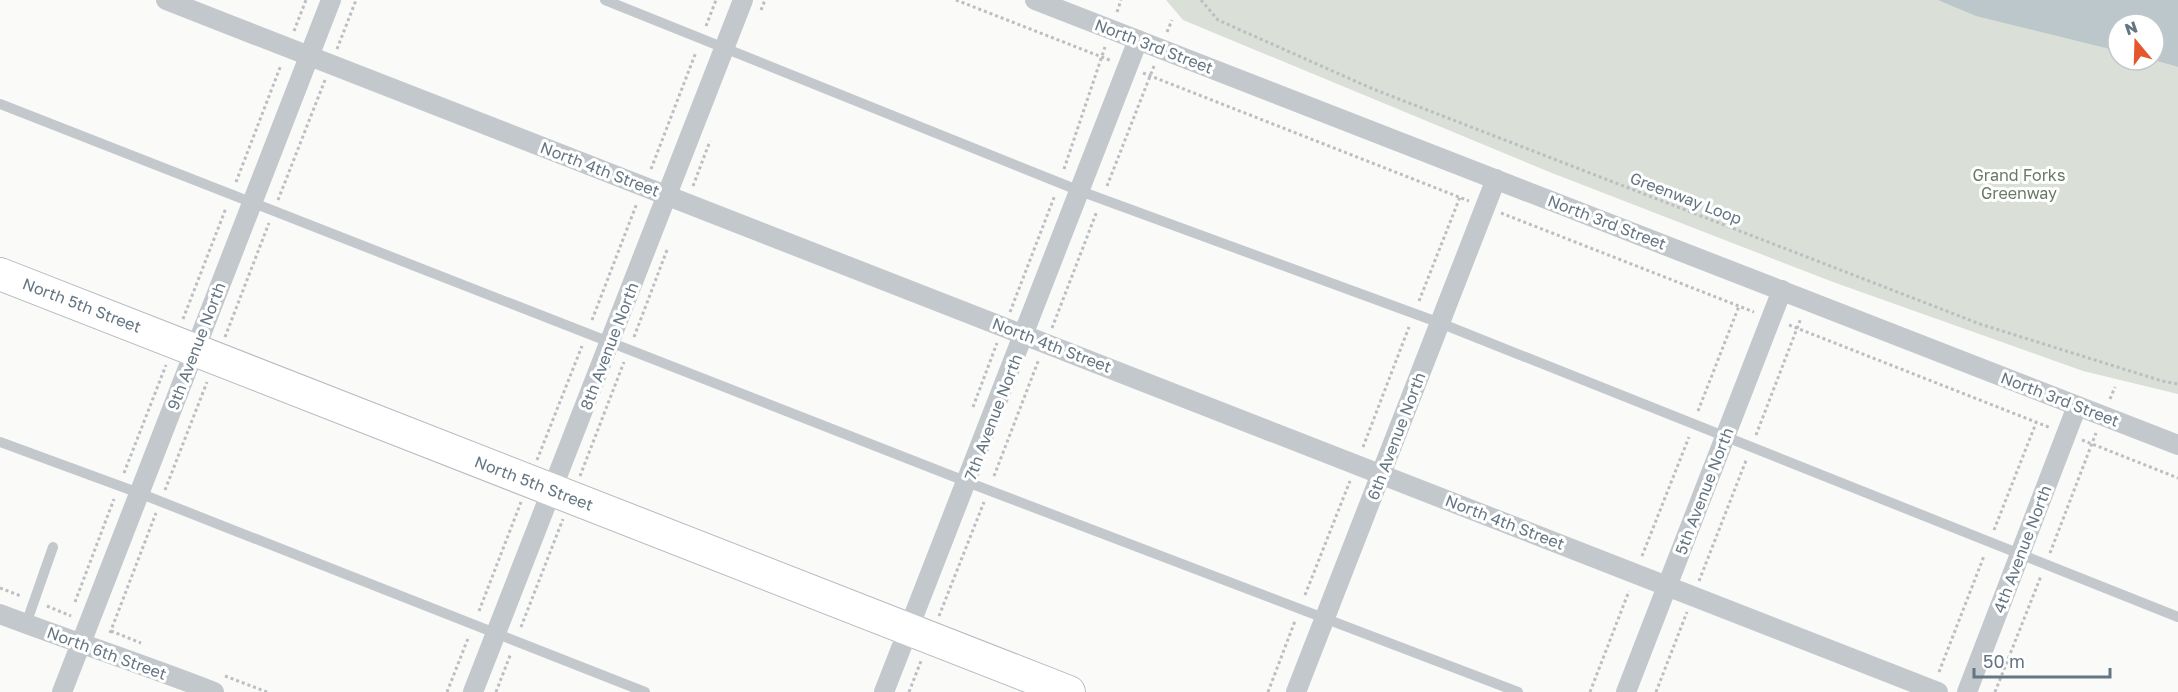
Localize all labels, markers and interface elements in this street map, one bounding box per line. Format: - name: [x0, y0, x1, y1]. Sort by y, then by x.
- north arrow: [2106, 12, 2166, 72]
- street label: North 3rd Street: [1092, 14, 1216, 78]
- text: N: [2122, 16, 2140, 39]
- street label: North 4th Street: [538, 137, 662, 201]
- park label: Grand Forks Greenway: [1973, 165, 2065, 203]
- street label: Greenway Loop: [1627, 168, 1745, 229]
- street label: North 3rd Street: [1545, 190, 1669, 254]
- street label: North 5th Street: [20, 273, 144, 337]
- street label: 9th Avenue North: [162, 279, 230, 413]
- street label: 8th Avenue North: [575, 279, 643, 413]
- street label: North 4th Street: [990, 313, 1114, 377]
- street label: 7th Avenue North: [960, 351, 1026, 483]
- street label: North 3rd Street: [1998, 367, 2122, 431]
- street label: 6th Avenue North: [1362, 369, 1430, 503]
- street label: 5th Avenue North: [1671, 425, 1737, 557]
- street label: North 5th Street: [472, 451, 596, 515]
- street label: 4th Avenue North: [1988, 482, 2056, 616]
- street label: North 4th Street: [1443, 490, 1567, 554]
- street label: North 6th Street: [44, 622, 170, 684]
- scale bar: [1974, 641, 2110, 679]
- text: 50 m: [1983, 650, 2025, 672]

